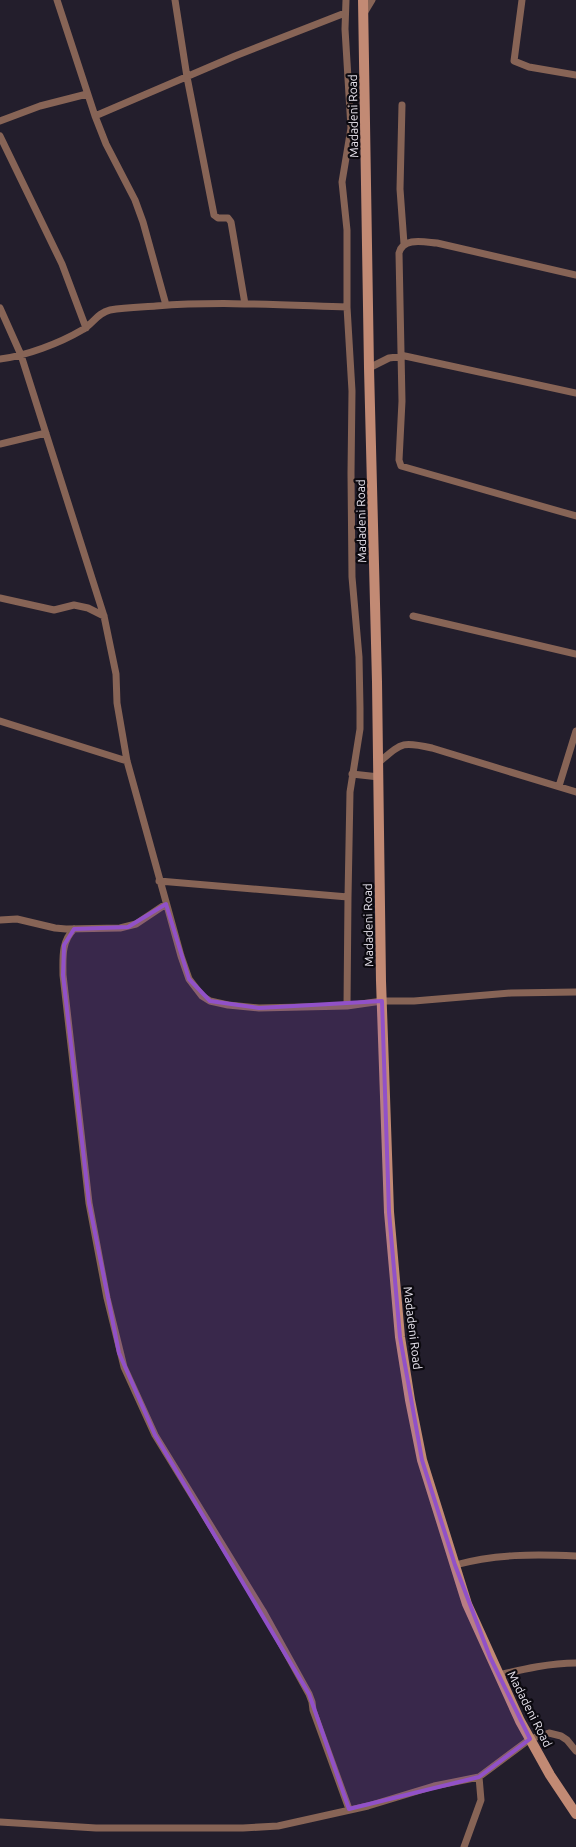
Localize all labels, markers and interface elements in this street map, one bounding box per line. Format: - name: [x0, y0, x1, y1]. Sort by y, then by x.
- street label: Madadeni Road: [346, 74, 360, 158]
- street label: Madadeni Road: [354, 479, 368, 563]
- street label: Madadeni Road: [361, 883, 375, 967]
- street label: Madadeni Road: [401, 1286, 425, 1370]
- street label: Madadeni Road: [505, 1669, 555, 1749]

